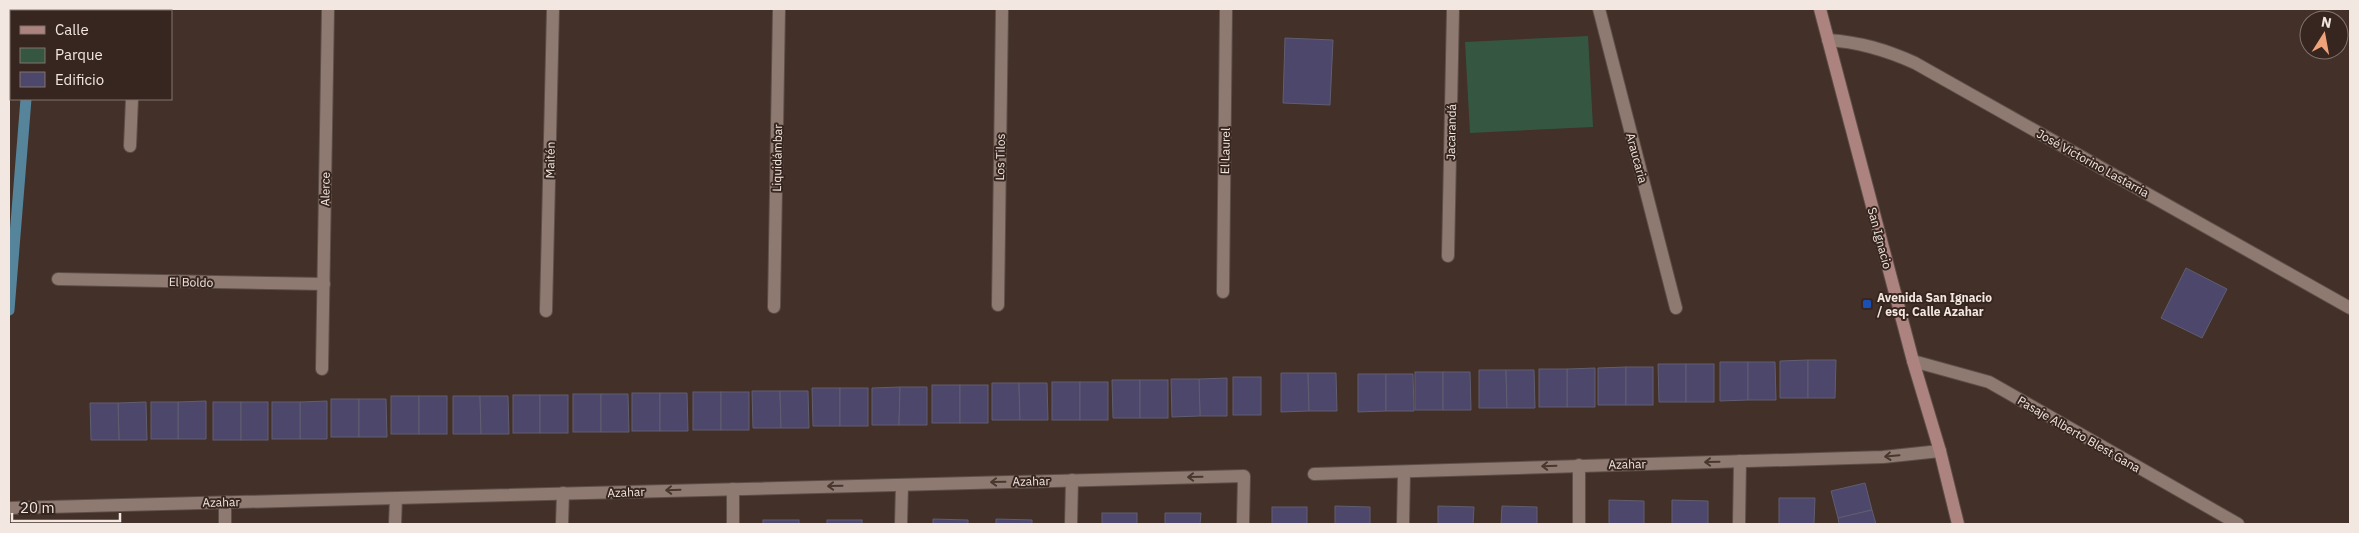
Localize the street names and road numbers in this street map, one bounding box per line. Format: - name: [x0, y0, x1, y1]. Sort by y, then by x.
- street label: Jacarandá: [1443, 103, 1459, 160]
- street label: Liquidámbar: [769, 124, 785, 192]
- street label: José Victorino Lastarria: [2034, 126, 2152, 200]
- street label: El Laurel: [1217, 128, 1233, 174]
- street label: Araucaria: [1623, 131, 1651, 185]
- street label: Los Tilos: [992, 133, 1008, 181]
- street label: Maitén: [542, 142, 558, 178]
- street label: Alerce: [317, 171, 333, 206]
- street label: San Ignacio: [1865, 206, 1895, 271]
- street label: El Boldo: [169, 274, 214, 290]
- street label: Pasaje Alberto Blest Gana: [2015, 393, 2144, 476]
- street label: Azahar: [1608, 456, 1646, 472]
- street label: Azahar: [1012, 473, 1050, 489]
- street label: Azahar: [607, 484, 646, 500]
- street label: Azahar: [202, 494, 240, 510]

